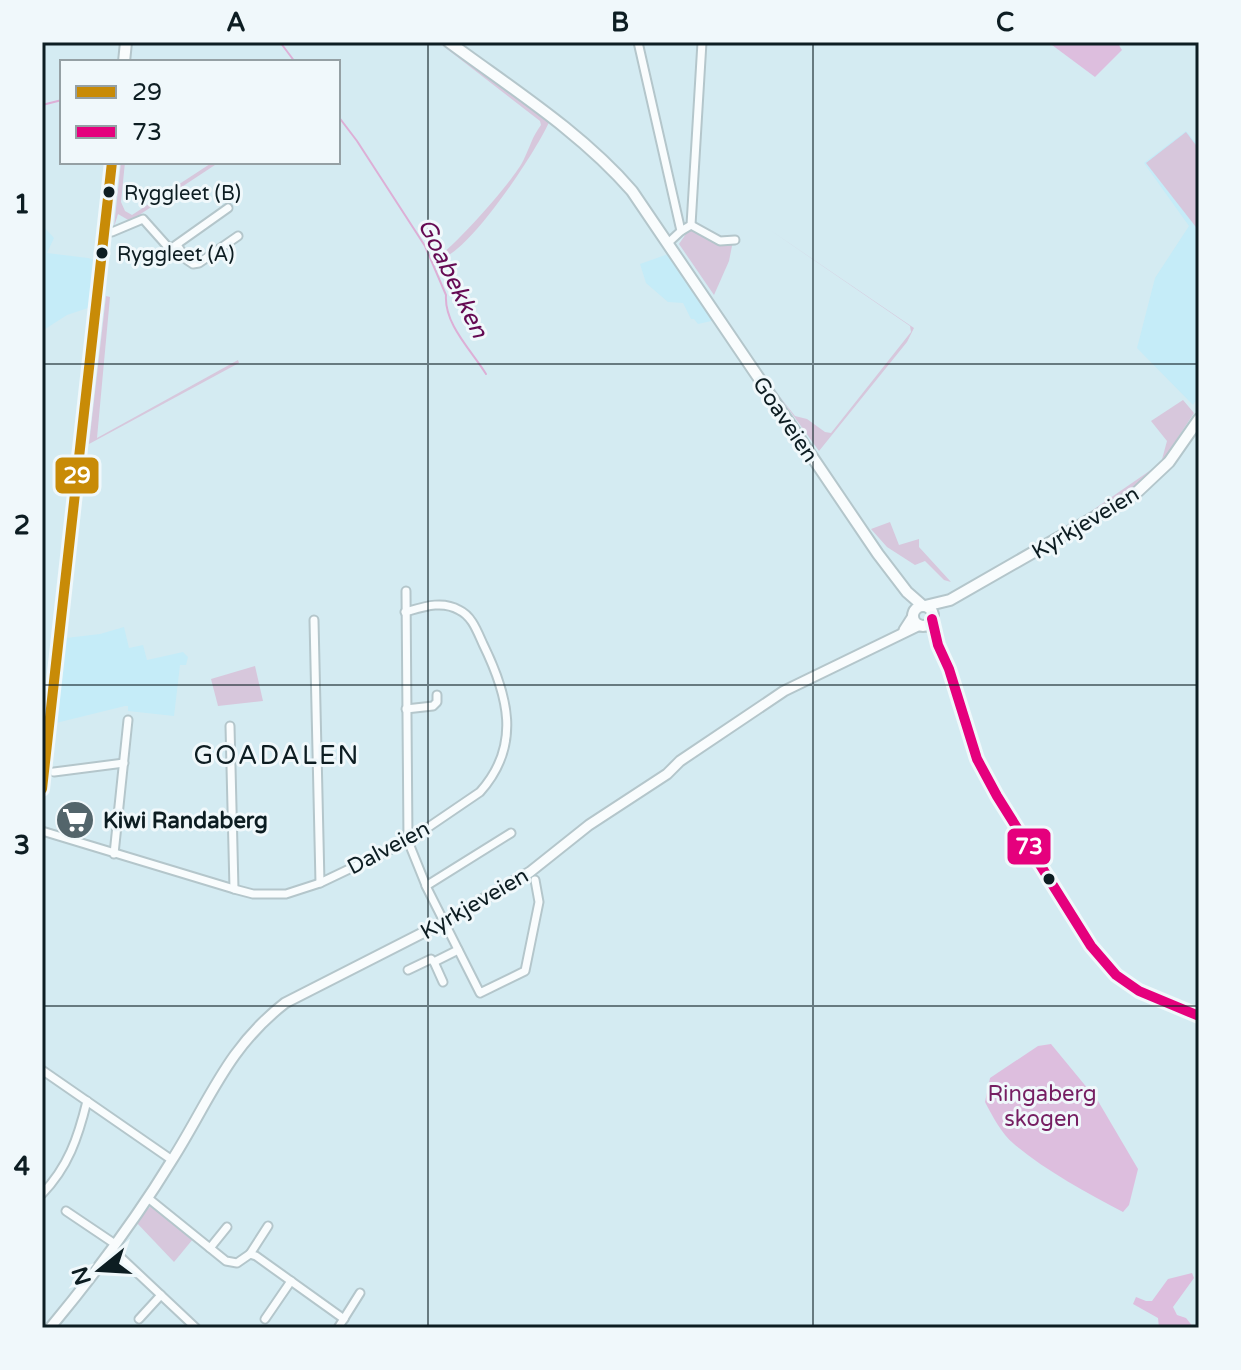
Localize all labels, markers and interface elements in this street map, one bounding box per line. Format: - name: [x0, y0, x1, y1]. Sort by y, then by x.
- text: A: [226, 7, 246, 38]
- text: B: [611, 7, 629, 38]
- text: C: [996, 7, 1014, 38]
- legend: [60, 60, 340, 164]
- text: 29: [132, 78, 162, 107]
- text: 73: [132, 118, 162, 147]
- place label: Ryggleet (B): [124, 182, 241, 206]
- marker: Ryggleet (B): [101, 184, 117, 200]
- text: 1: [14, 189, 30, 220]
- water label: Goabekken: [411, 214, 494, 344]
- place label: Ryggleet (A): [117, 243, 234, 267]
- marker: Ryggleet (A): [94, 245, 110, 261]
- street label: Goaveien: [747, 372, 823, 467]
- line badge: 29: [54, 456, 100, 495]
- text: 29: [63, 463, 91, 489]
- street label: Kyrkjeveien: [1027, 481, 1144, 565]
- text: 2: [14, 510, 30, 541]
- district label: GOADALEN: [194, 740, 360, 771]
- supermarket icon: Kiwi Randaberg: [54, 799, 96, 841]
- place label: Kiwi Randaberg: [103, 808, 268, 834]
- street label: Dalveien: [343, 815, 434, 880]
- line badge: 73: [1006, 827, 1052, 866]
- text: 3: [14, 830, 30, 861]
- text: 73: [1015, 834, 1043, 860]
- street label: Kyrkjeveien: [416, 863, 533, 945]
- unlabelled marker: [1041, 871, 1057, 887]
- park label: Ringaberg skogen: [987, 1081, 1097, 1132]
- text: 4: [14, 1151, 30, 1182]
- north arrow: [60, 1230, 140, 1310]
- text: N: [67, 1263, 97, 1288]

